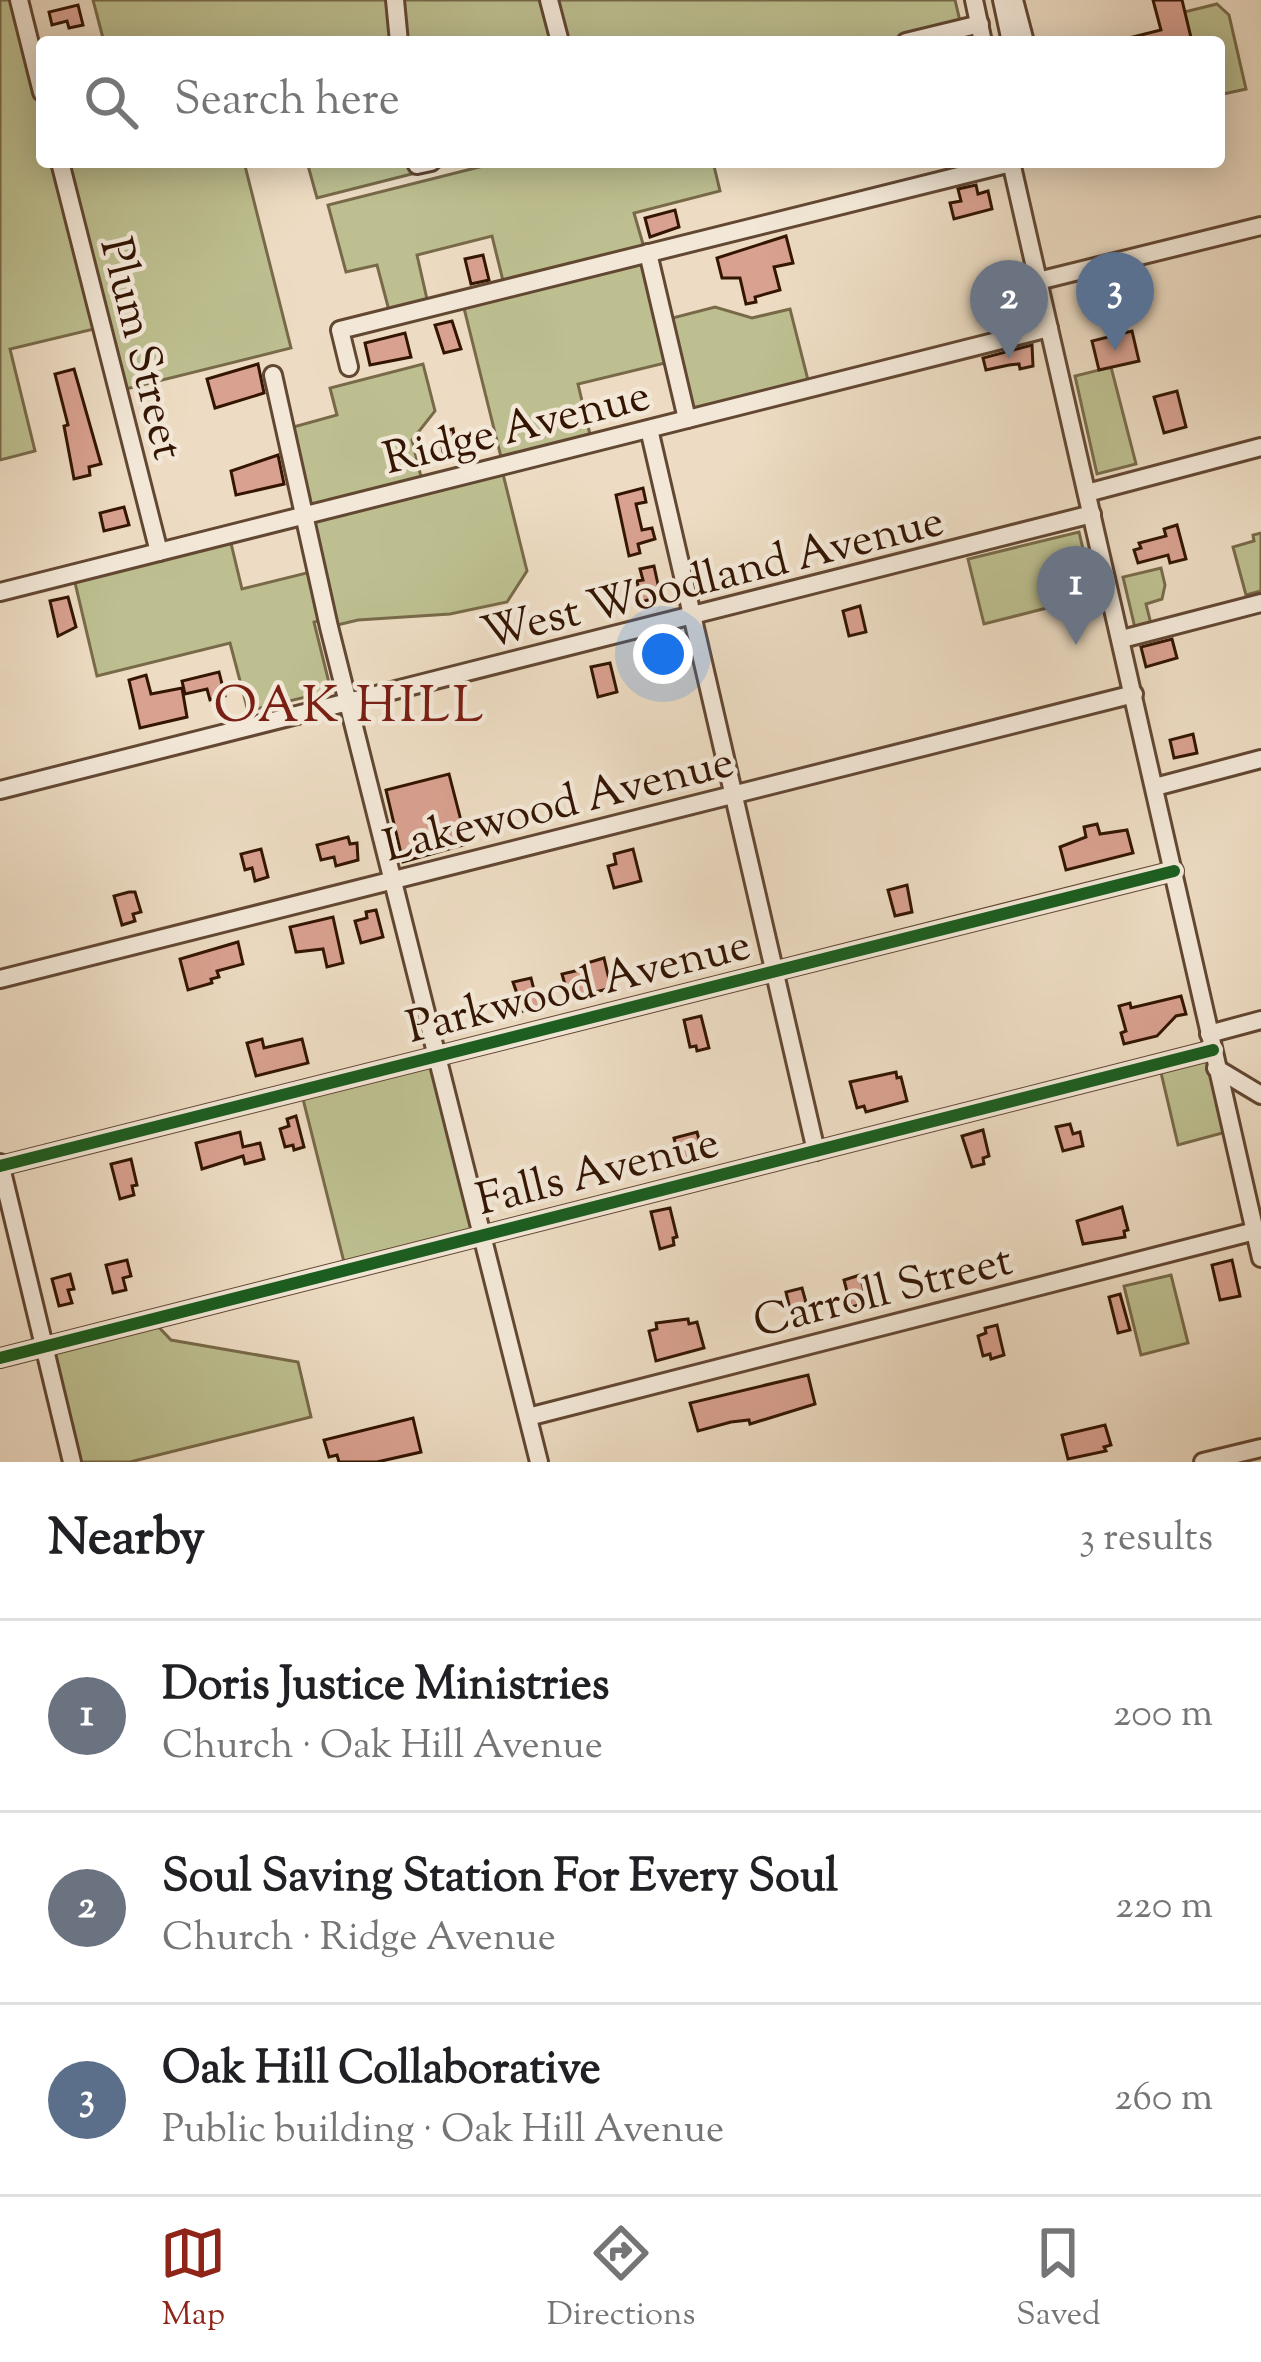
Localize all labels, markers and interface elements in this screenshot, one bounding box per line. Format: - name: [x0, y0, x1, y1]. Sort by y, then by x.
- search box: [36, 36, 1225, 168]
- icon: search: [78, 69, 144, 135]
- text: Search here: [174, 70, 400, 135]
- street label: Plum Street: [80, 232, 198, 467]
- pin: 3: [1076, 252, 1154, 351]
- pin: 2: [970, 260, 1048, 359]
- street label: Ridge Avenue: [377, 366, 657, 495]
- street label: West Woodland Avenue: [475, 491, 951, 669]
- pin: 1: [1037, 546, 1115, 645]
- your location: [633, 624, 693, 684]
- district label: OAK HILL: [214, 672, 486, 745]
- street label: Lakewood Avenue: [377, 732, 741, 882]
- street label: Parkwood Avenue: [401, 915, 758, 1063]
- street label: Falls Avenue: [470, 1113, 726, 1236]
- street label: Carroll Street: [747, 1231, 1020, 1358]
- text: Nearby: [48, 1504, 205, 1577]
- text: 3 results: [1079, 1512, 1213, 1568]
- text: Doris Justice Ministries: [162, 1655, 609, 1720]
- text: 1: [80, 1688, 94, 1744]
- text: 200 m: [1113, 1688, 1213, 1744]
- text: Church · Oak Hill Avenue: [162, 1720, 603, 1776]
- text: Soul Saving Station For Every Soul: [162, 1847, 838, 1912]
- text: 2: [78, 1880, 96, 1936]
- text: 220 m: [1115, 1880, 1213, 1936]
- text: Church · Ridge Avenue: [162, 1912, 556, 1968]
- text: Oak Hill Collaborative: [162, 2039, 601, 2104]
- text: 3: [79, 2072, 95, 2128]
- text: 260 m: [1114, 2072, 1213, 2128]
- text: Public building · Oak Hill Avenue: [162, 2104, 724, 2160]
- tab: Map: [160, 2220, 226, 2340]
- tab: Directions: [547, 2220, 696, 2340]
- tab: Saved: [1016, 2220, 1101, 2340]

